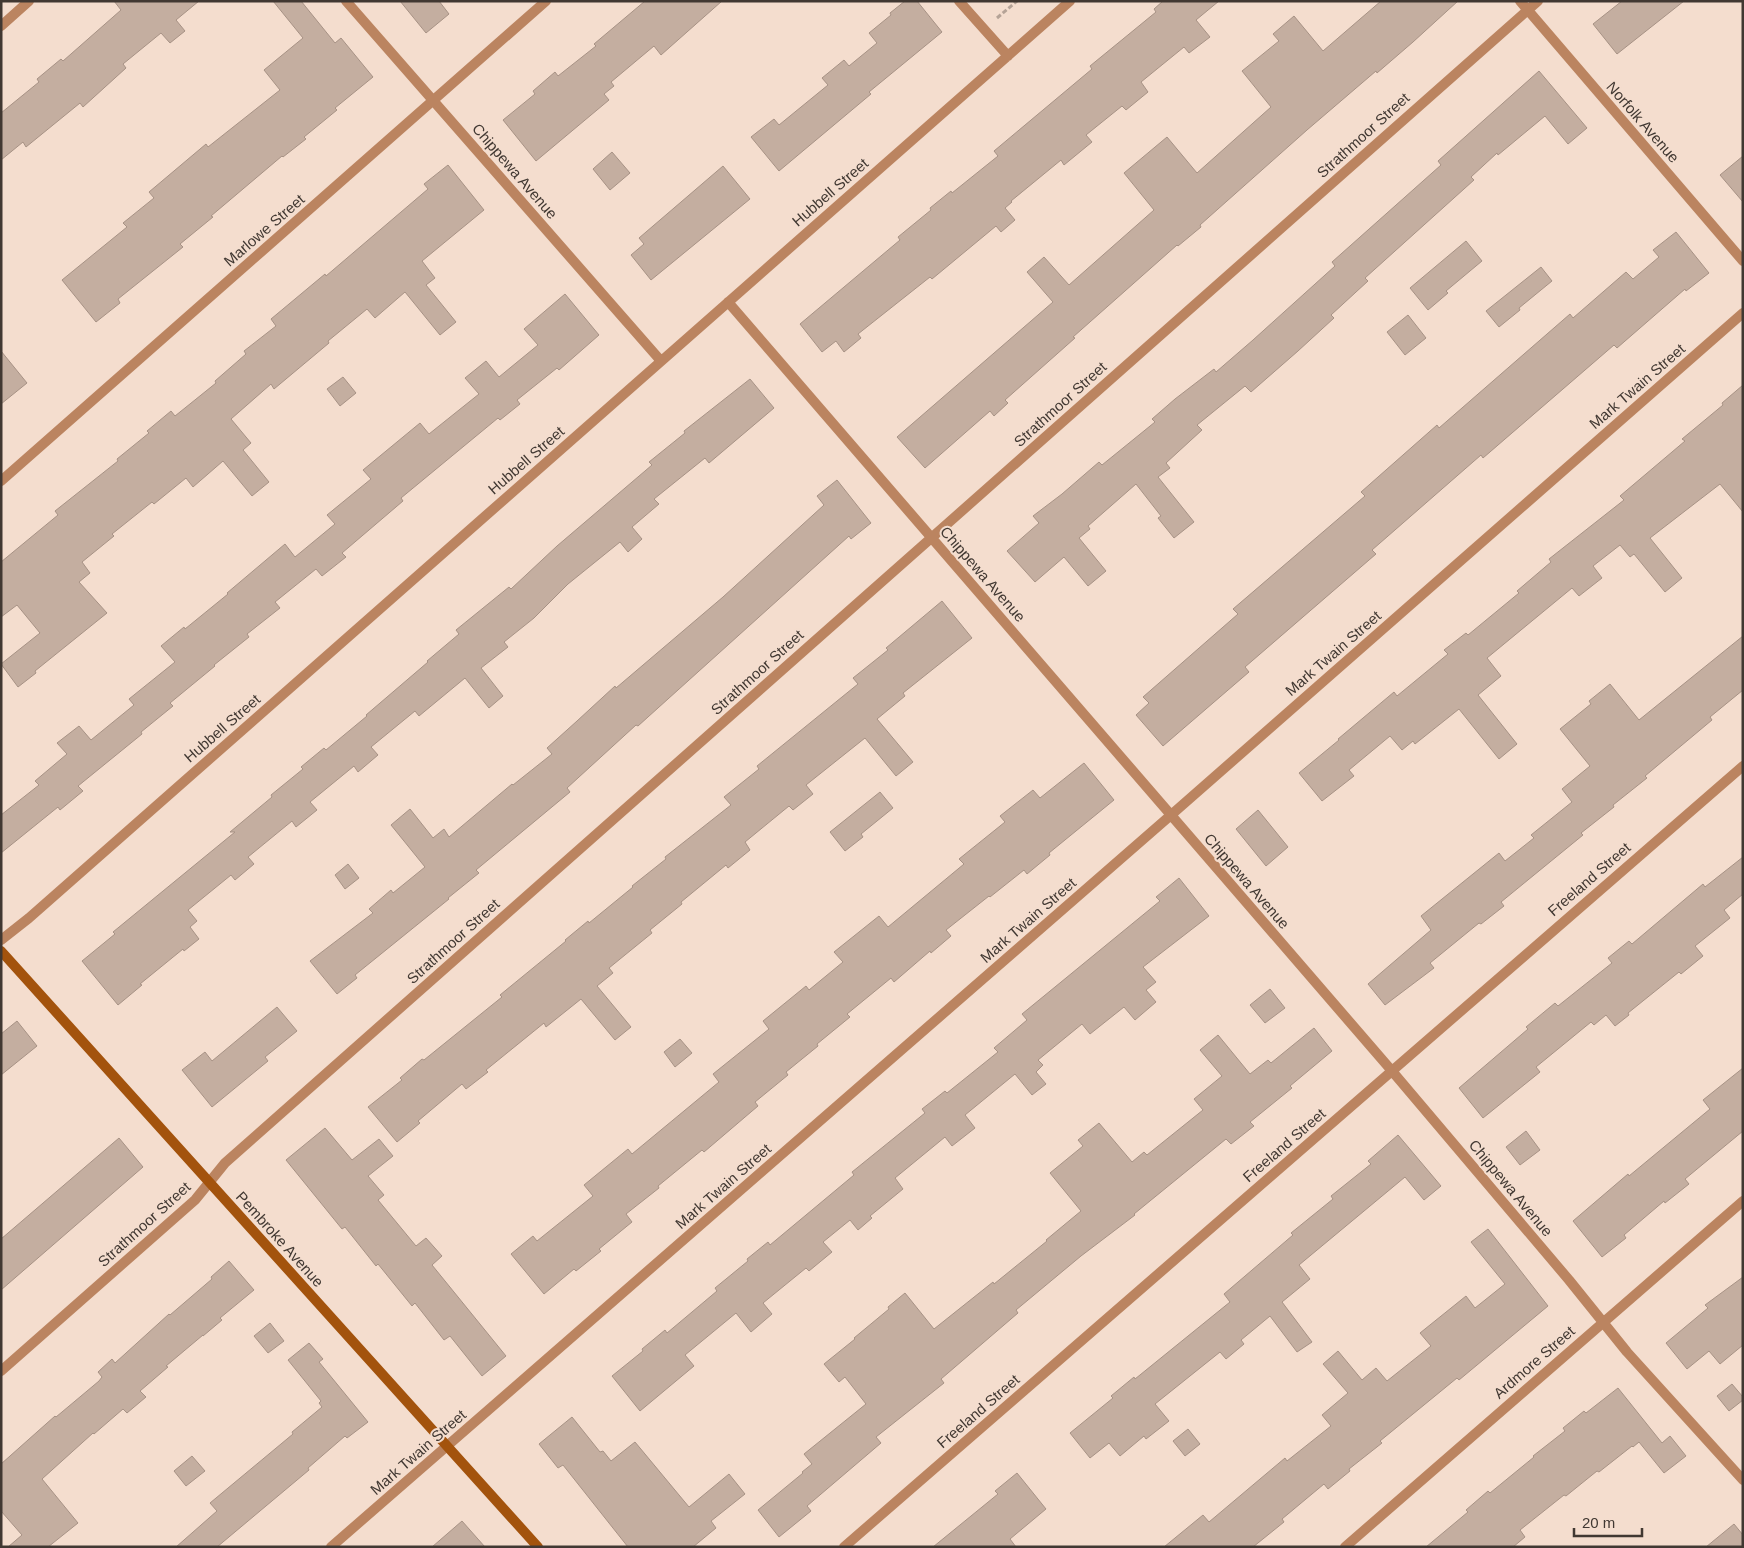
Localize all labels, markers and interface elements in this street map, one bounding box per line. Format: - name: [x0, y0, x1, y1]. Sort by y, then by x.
- street label: Norfolk Avenue: [1603, 78, 1683, 166]
- street label: Strathmoor Street: [1313, 89, 1413, 181]
- street label: Chippewa Avenue: [469, 120, 561, 222]
- street label: Hubbell Street: [789, 154, 872, 230]
- street label: Marlowe Street: [220, 190, 308, 270]
- street label: Mark Twain Street: [1586, 339, 1689, 432]
- street label: Strathmoor Street: [1010, 358, 1110, 450]
- street label: Hubbell Street: [485, 422, 568, 498]
- street label: Chippewa Avenue: [937, 523, 1029, 625]
- street label: Mark Twain Street: [1282, 606, 1385, 699]
- street label: Strathmoor Street: [707, 626, 807, 718]
- street label: Hubbell Street: [181, 690, 264, 766]
- street label: Chippewa Avenue: [1201, 830, 1293, 932]
- street label: Freeland Street: [1544, 838, 1634, 919]
- street label: Mark Twain Street: [977, 873, 1080, 966]
- street label: Strathmoor Street: [403, 895, 503, 987]
- street label: Freeland Street: [1239, 1104, 1329, 1185]
- street label: Chippewa Avenue: [1466, 1136, 1556, 1240]
- street label: Mark Twain Street: [672, 1139, 775, 1232]
- street label: Strathmoor Street: [94, 1178, 194, 1270]
- street label: Pembroke Avenue: [233, 1188, 327, 1290]
- street label: Ardmore Street: [1490, 1322, 1579, 1402]
- street label: Freeland Street: [933, 1370, 1023, 1451]
- street label: Mark Twain Street: [367, 1405, 470, 1498]
- scale bar: [1574, 1506, 1642, 1538]
- text: 20 m: [1582, 1514, 1615, 1531]

